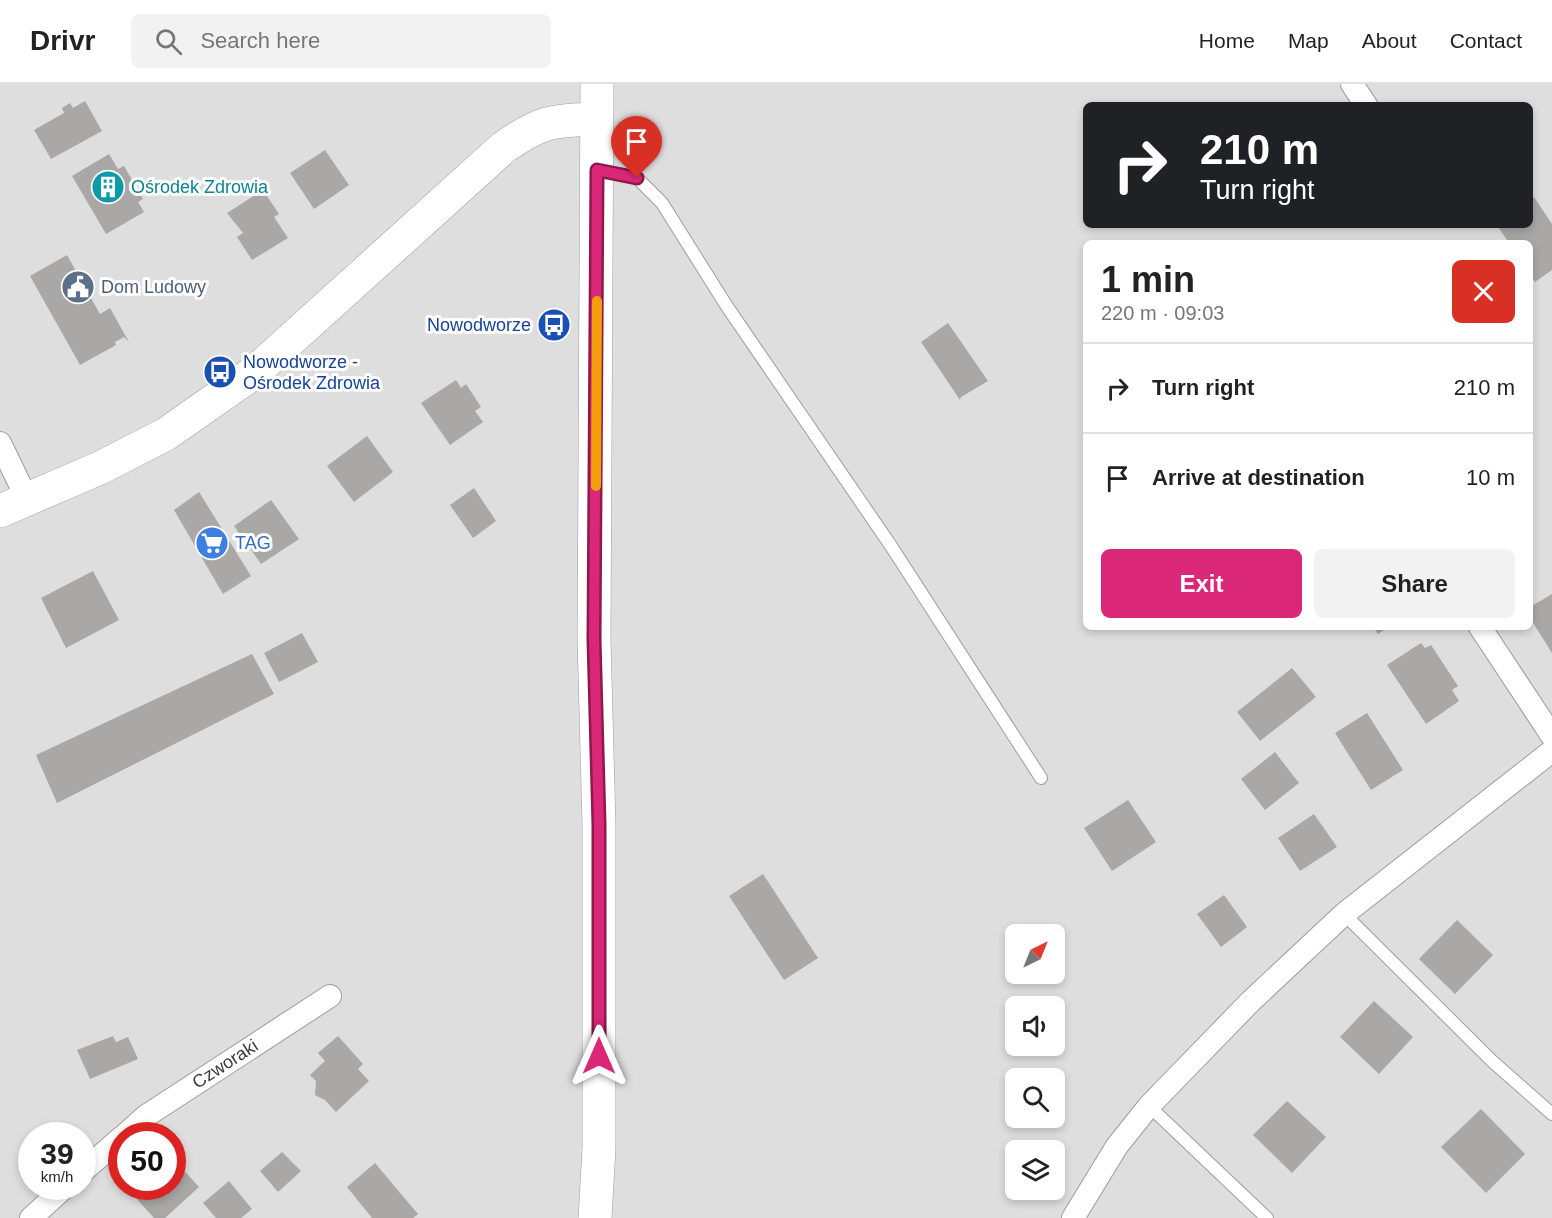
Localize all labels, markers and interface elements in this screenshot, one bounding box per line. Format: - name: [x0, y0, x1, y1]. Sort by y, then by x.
- search box: [131, 14, 551, 68]
- text: Drivr: [30, 25, 95, 56]
- icon: search: [152, 25, 185, 58]
- text: Search here: [200, 28, 320, 53]
- text: Home: [1199, 29, 1255, 52]
- text: Map: [1288, 29, 1329, 52]
- text: About: [1362, 29, 1417, 52]
- text: Contact: [1450, 29, 1522, 52]
- pin: [611, 116, 662, 178]
- icon: arrive: [620, 125, 653, 158]
- icon: right: [1101, 126, 1179, 204]
- text: 210 m: [1200, 126, 1319, 173]
- building icon: Ośrodek Zdrowia: [90, 169, 126, 205]
- text: Turn right: [1200, 175, 1315, 205]
- place label: Ośrodek Zdrowia: [131, 177, 269, 197]
- text: 1 min: [1101, 259, 1195, 300]
- button: close: [1452, 260, 1515, 323]
- public building icon: Dom Ludowy: [60, 269, 96, 305]
- place label: Dom Ludowy: [101, 277, 206, 297]
- text: 220 m · 09:03: [1101, 302, 1224, 324]
- bus stop icon: Nowodworze: [536, 307, 572, 343]
- place label: Nowodworze: [427, 315, 531, 335]
- place label: Nowodworze - Ośrodek Zdrowia: [243, 352, 381, 393]
- bus stop icon: Nowodworze - Ośrodek Zdrowia: [202, 354, 238, 390]
- icon: right: [1101, 372, 1134, 405]
- text: Turn right: [1152, 375, 1254, 400]
- text: 210 m: [1454, 375, 1515, 400]
- icon: arrive: [1101, 462, 1134, 495]
- text: Arrive at destination: [1152, 465, 1365, 490]
- text: 10 m: [1466, 465, 1515, 490]
- supermarket icon: TAG: [194, 525, 230, 561]
- place label: TAG: [235, 533, 271, 553]
- button: Exit: [1101, 549, 1302, 618]
- button: Share: [1314, 549, 1515, 618]
- north arrow: [1005, 924, 1065, 984]
- map controls: [1005, 924, 1065, 1200]
- button: sound: [1005, 996, 1065, 1056]
- position arrow: [567, 1024, 631, 1088]
- street label: Czworaki: [189, 1035, 261, 1093]
- button: search: [1005, 1068, 1065, 1128]
- speed limit sign: 50: [108, 1122, 186, 1200]
- text: 39: [40, 1137, 74, 1170]
- button: layers: [1005, 1140, 1065, 1200]
- text: km/h: [41, 1168, 73, 1185]

